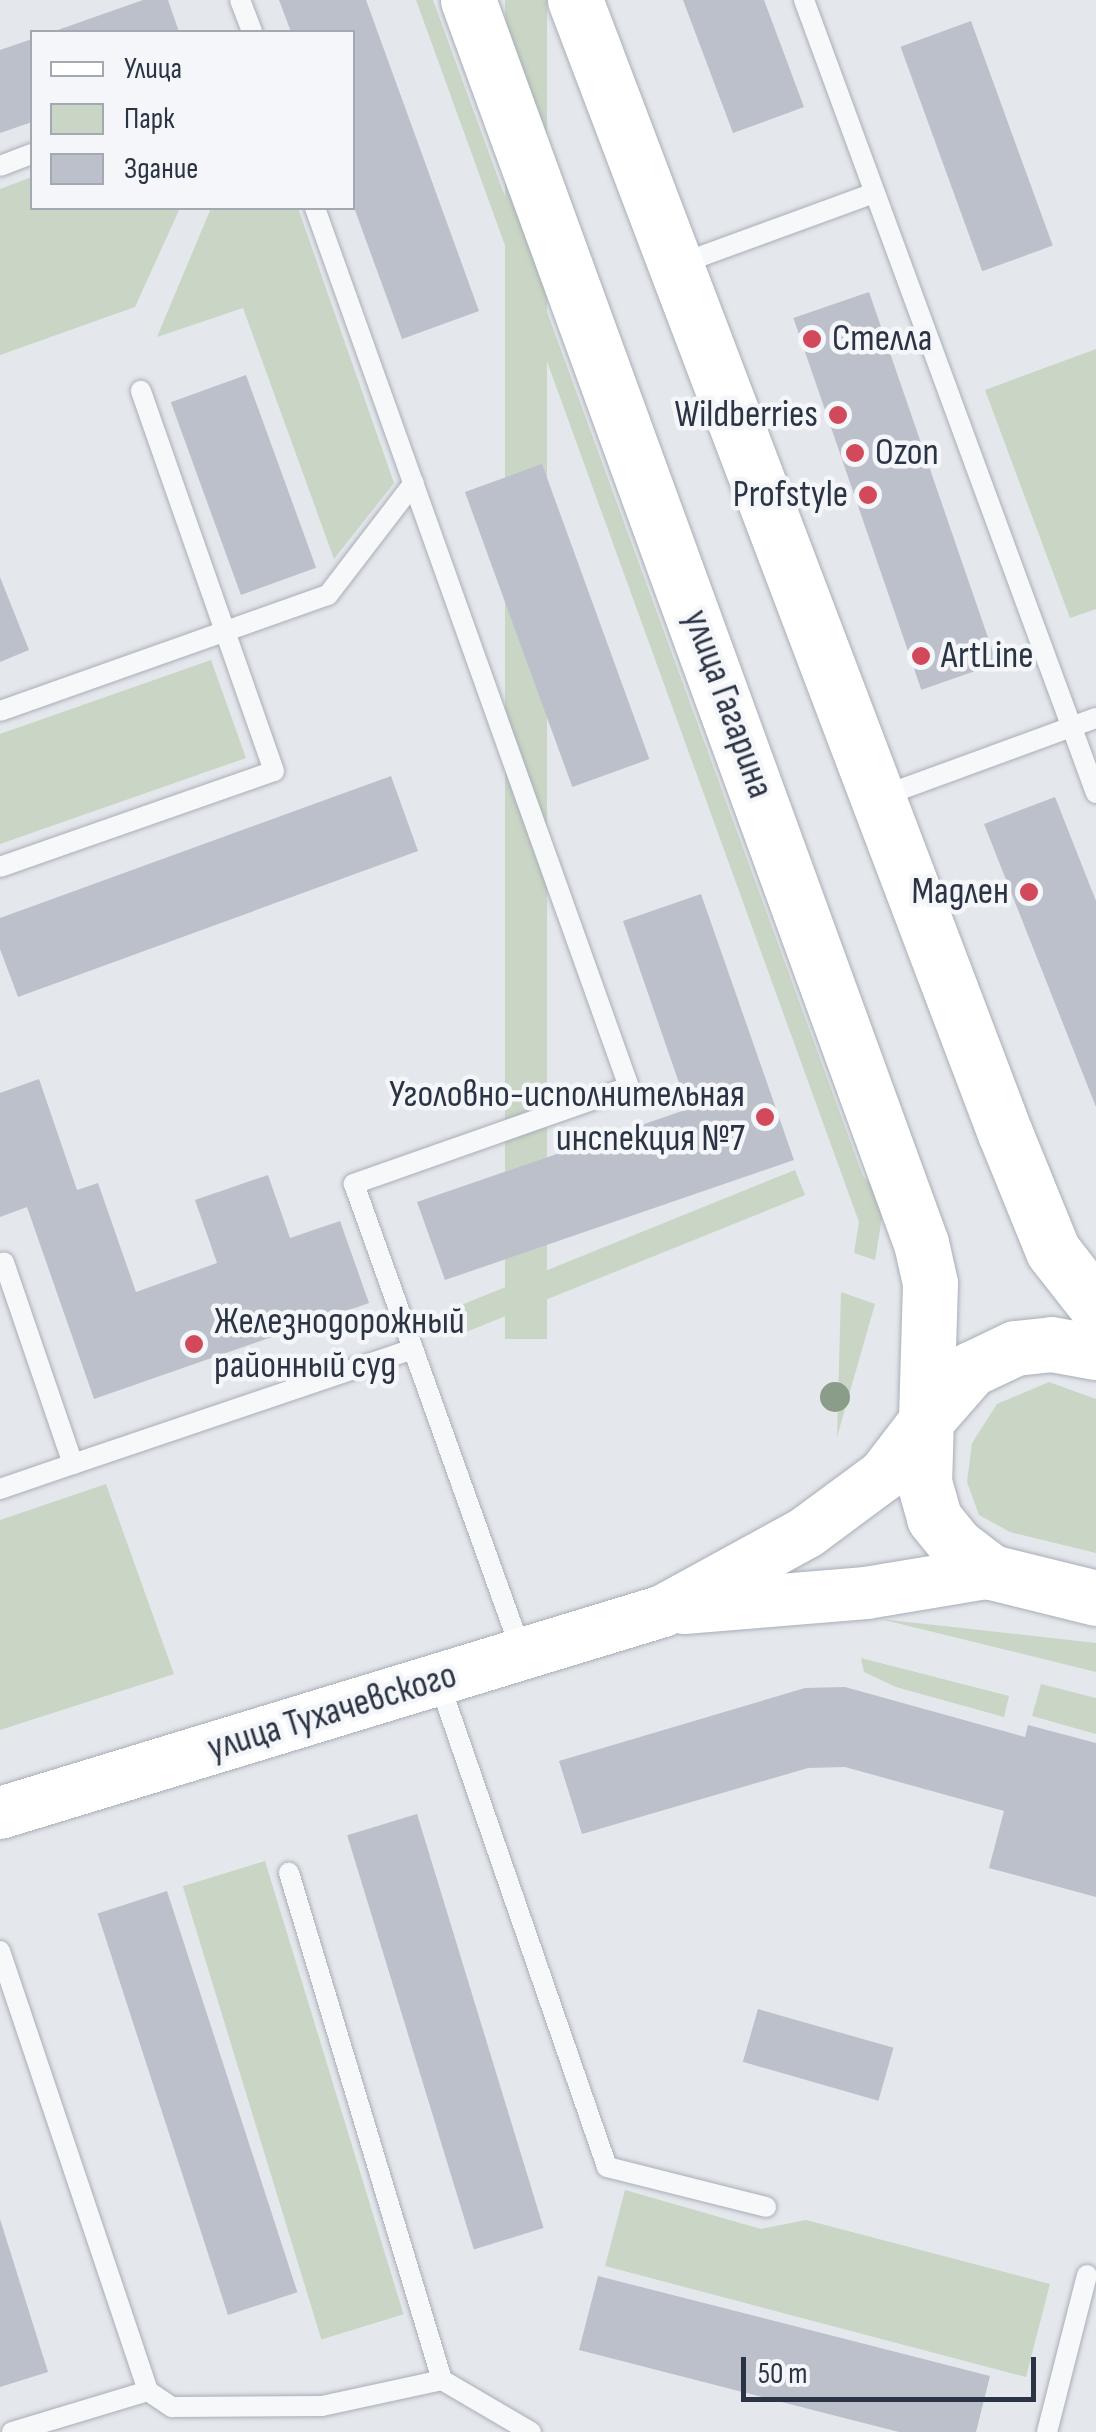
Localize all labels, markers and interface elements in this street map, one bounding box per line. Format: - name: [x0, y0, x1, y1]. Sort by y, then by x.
- legend: [30, 30, 355, 210]
- text: Улица: [124, 51, 182, 87]
- text: Парк: [124, 101, 175, 137]
- text: Здание: [124, 151, 198, 187]
- place label: Стелла: [832, 316, 932, 362]
- marker: Стелла: [801, 328, 823, 350]
- place label: Wildberries: [674, 392, 818, 438]
- marker: Wildberries: [827, 404, 849, 426]
- place label: Ozon: [875, 430, 939, 476]
- marker: Ozon: [844, 442, 866, 464]
- place label: Profstyle: [733, 472, 848, 518]
- marker: Profstyle: [857, 484, 879, 506]
- street label: улица Гагарина: [673, 604, 783, 804]
- place label: ArtLine: [941, 633, 1034, 679]
- marker: ArtLine: [910, 645, 932, 667]
- place label: Мадлен: [911, 869, 1009, 915]
- marker: Мадлен: [1018, 881, 1040, 903]
- place label: Уголовно-исполнительная инспекция №7: [389, 1072, 745, 1162]
- marker: Уголовно-исполнительная инспекция №7: [754, 1106, 776, 1128]
- place label: Железнодорожный районный суд: [214, 1299, 465, 1388]
- marker: Железнодорожный районный суд: [183, 1333, 205, 1355]
- street label: улица Тухачевского: [202, 1653, 462, 1771]
- scale bar: [746, 2337, 1041, 2399]
- text: 50 m: [758, 2356, 807, 2392]

